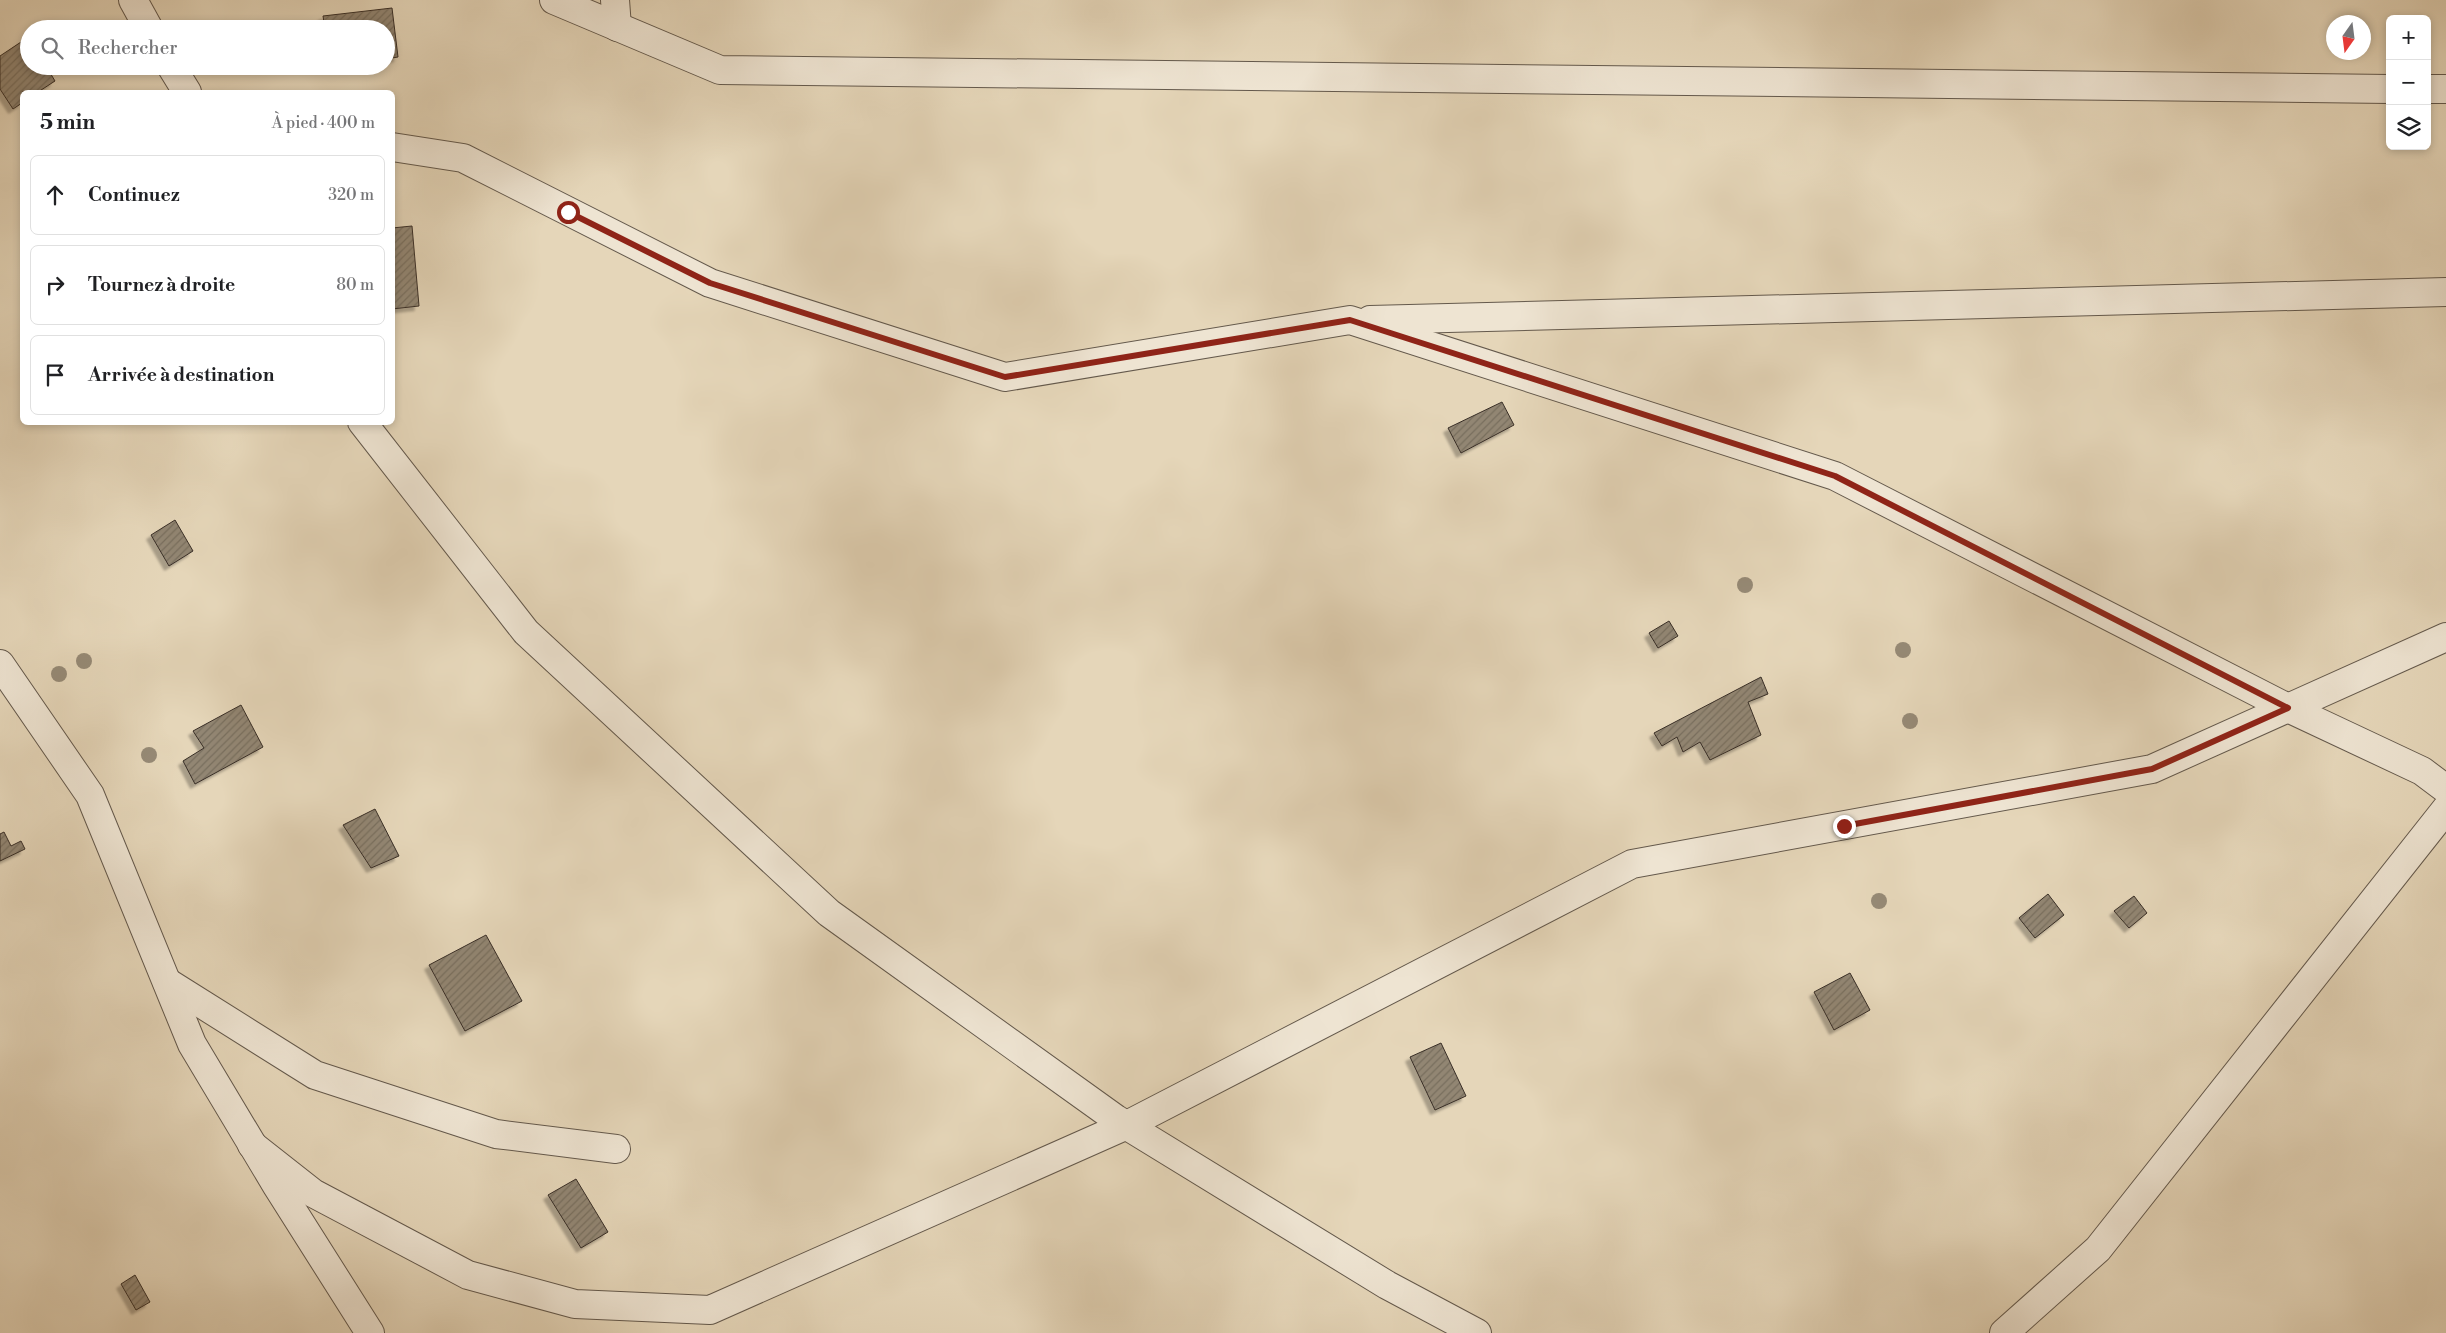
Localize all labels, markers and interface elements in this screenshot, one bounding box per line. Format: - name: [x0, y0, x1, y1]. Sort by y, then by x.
- north arrow: [2326, 15, 2371, 60]
- map controls: [2386, 15, 2431, 150]
- button: +: [2386, 15, 2431, 60]
- search box: [20, 20, 395, 75]
- icon: search: [38, 34, 66, 62]
- text: Rechercher: [78, 36, 177, 60]
- button: −: [2386, 60, 2431, 105]
- button: layers: [2386, 105, 2431, 150]
- text: 5 min: [40, 110, 95, 136]
- text: À pied · 400 m: [272, 113, 375, 133]
- icon: ahead: [41, 181, 69, 209]
- text: Continuez: [88, 183, 180, 207]
- text: 320 m: [328, 185, 374, 205]
- route start: [557, 201, 580, 224]
- icon: right: [41, 271, 69, 299]
- text: Tournez à droite: [88, 273, 235, 297]
- text: 80 m: [336, 275, 374, 295]
- icon: arrive: [41, 361, 69, 389]
- text: Arrivée à destination: [88, 363, 274, 387]
- route end: [1833, 815, 1856, 838]

